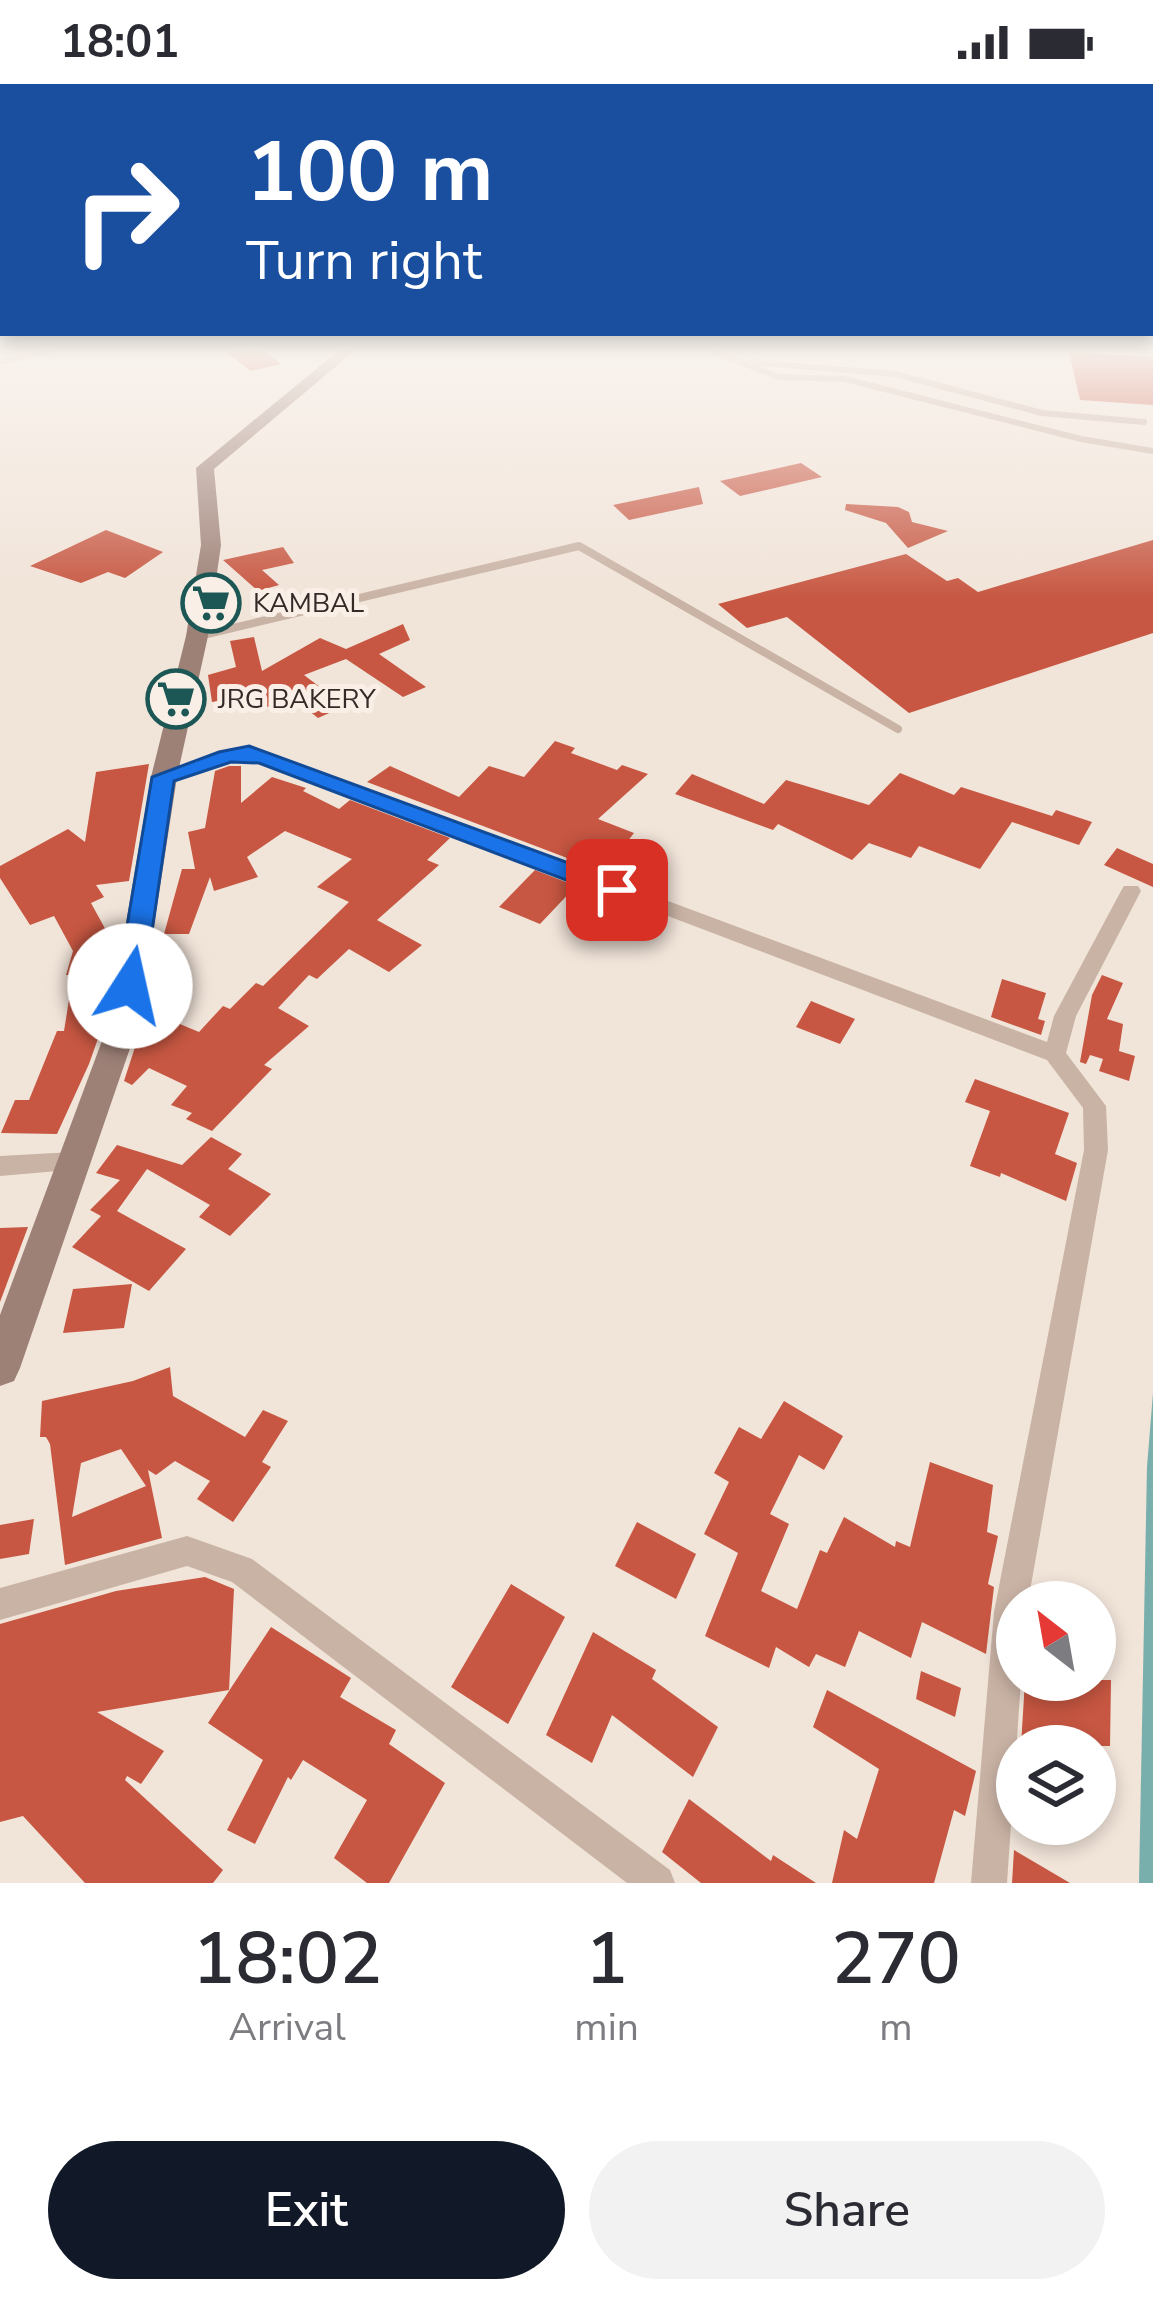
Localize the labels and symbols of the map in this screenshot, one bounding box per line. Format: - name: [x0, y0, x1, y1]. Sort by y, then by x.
- supermarket icon: KAMBAL: [180, 572, 242, 634]
- place label: KAMBAL: [253, 585, 365, 622]
- supermarket icon: JRG BAKERY: [145, 668, 207, 730]
- place label: JRG BAKERY: [217, 681, 376, 718]
- pin: [566, 839, 668, 941]
- position arrow: [67, 923, 193, 1049]
- north arrow: [996, 1581, 1116, 1701]

